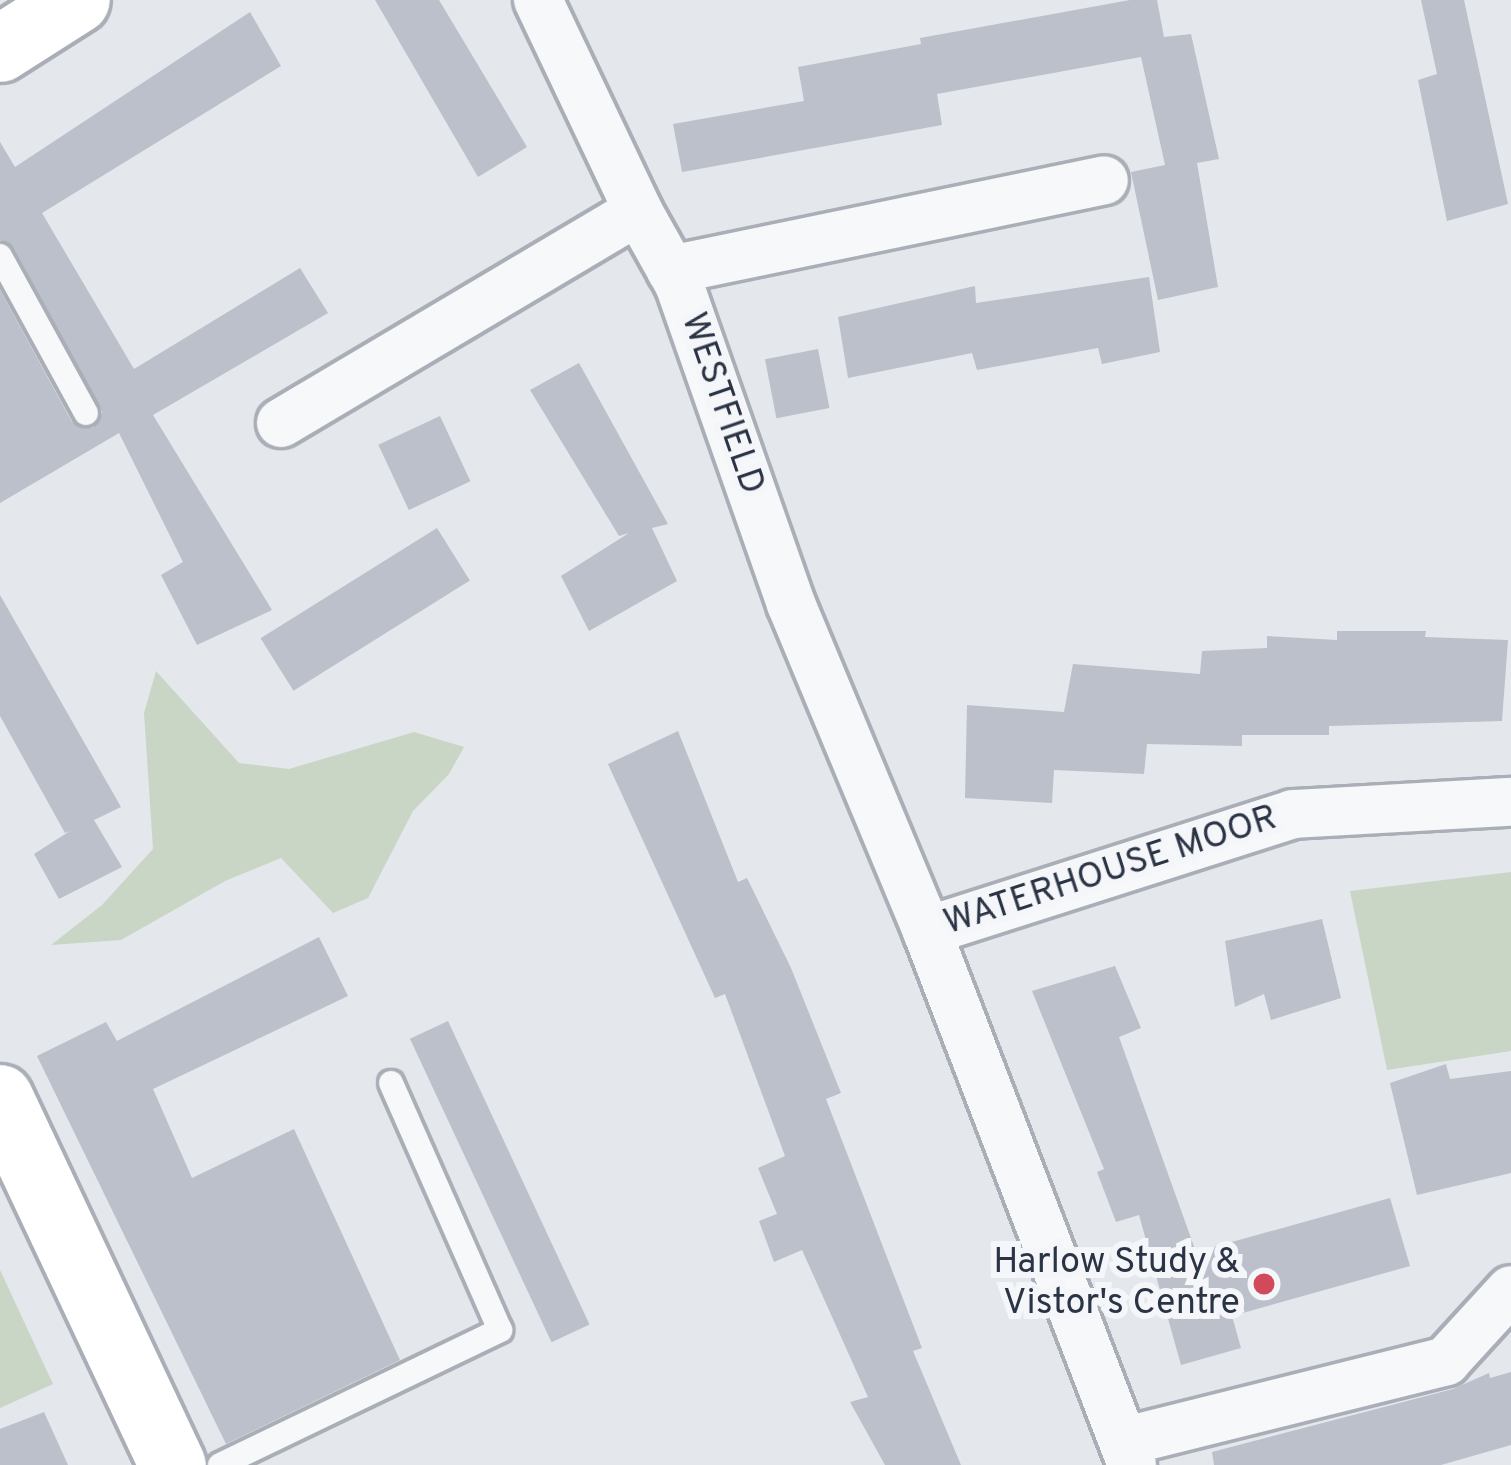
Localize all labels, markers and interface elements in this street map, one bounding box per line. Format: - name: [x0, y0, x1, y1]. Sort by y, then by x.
- street label: WESTFIELD: [670, 308, 772, 500]
- street label: WATERHOUSE MOOR: [939, 798, 1283, 946]
- place label: Harlow Study & Vistor's Centre: [993, 1241, 1240, 1326]
- marker: Harlow Study & Vistor's Centre: [1251, 1271, 1277, 1297]

